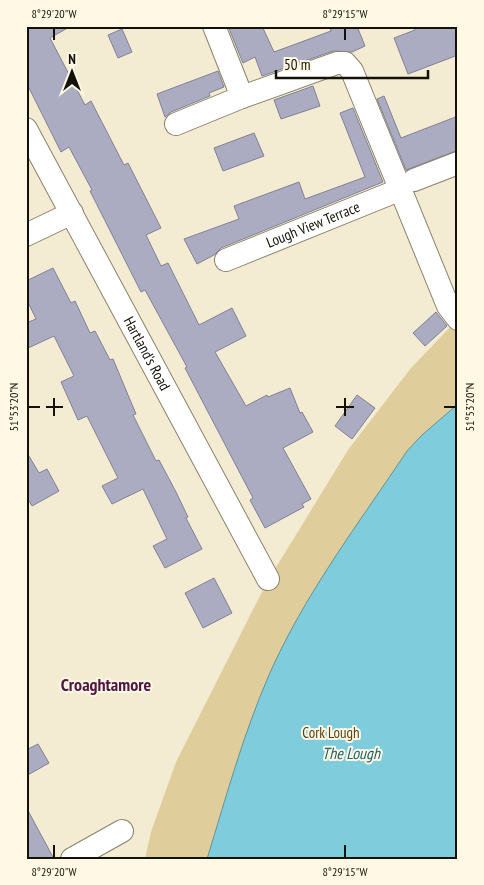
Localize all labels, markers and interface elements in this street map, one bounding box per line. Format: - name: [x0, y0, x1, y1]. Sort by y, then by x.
- text: 8°29'20"W: [31, 6, 77, 21]
- text: 8°29'15"W: [322, 6, 368, 21]
- north arrow: [48, 48, 98, 98]
- scale bar: [276, 48, 429, 80]
- text: N: [68, 50, 76, 68]
- text: 50 m: [284, 55, 310, 74]
- street label: Lough View Terrace: [263, 197, 362, 252]
- street label: Hartland's Road: [120, 313, 175, 394]
- text: 51°53'20"N: [6, 383, 21, 431]
- text: 51°53'20"N: [462, 383, 477, 431]
- district label: Croaghtamore: [61, 673, 152, 696]
- park label: Cork Lough: [302, 723, 360, 742]
- water label: The Lough: [322, 743, 381, 763]
- text: 8°29'20"W: [31, 864, 77, 879]
- text: 8°29'15"W: [322, 864, 368, 879]

